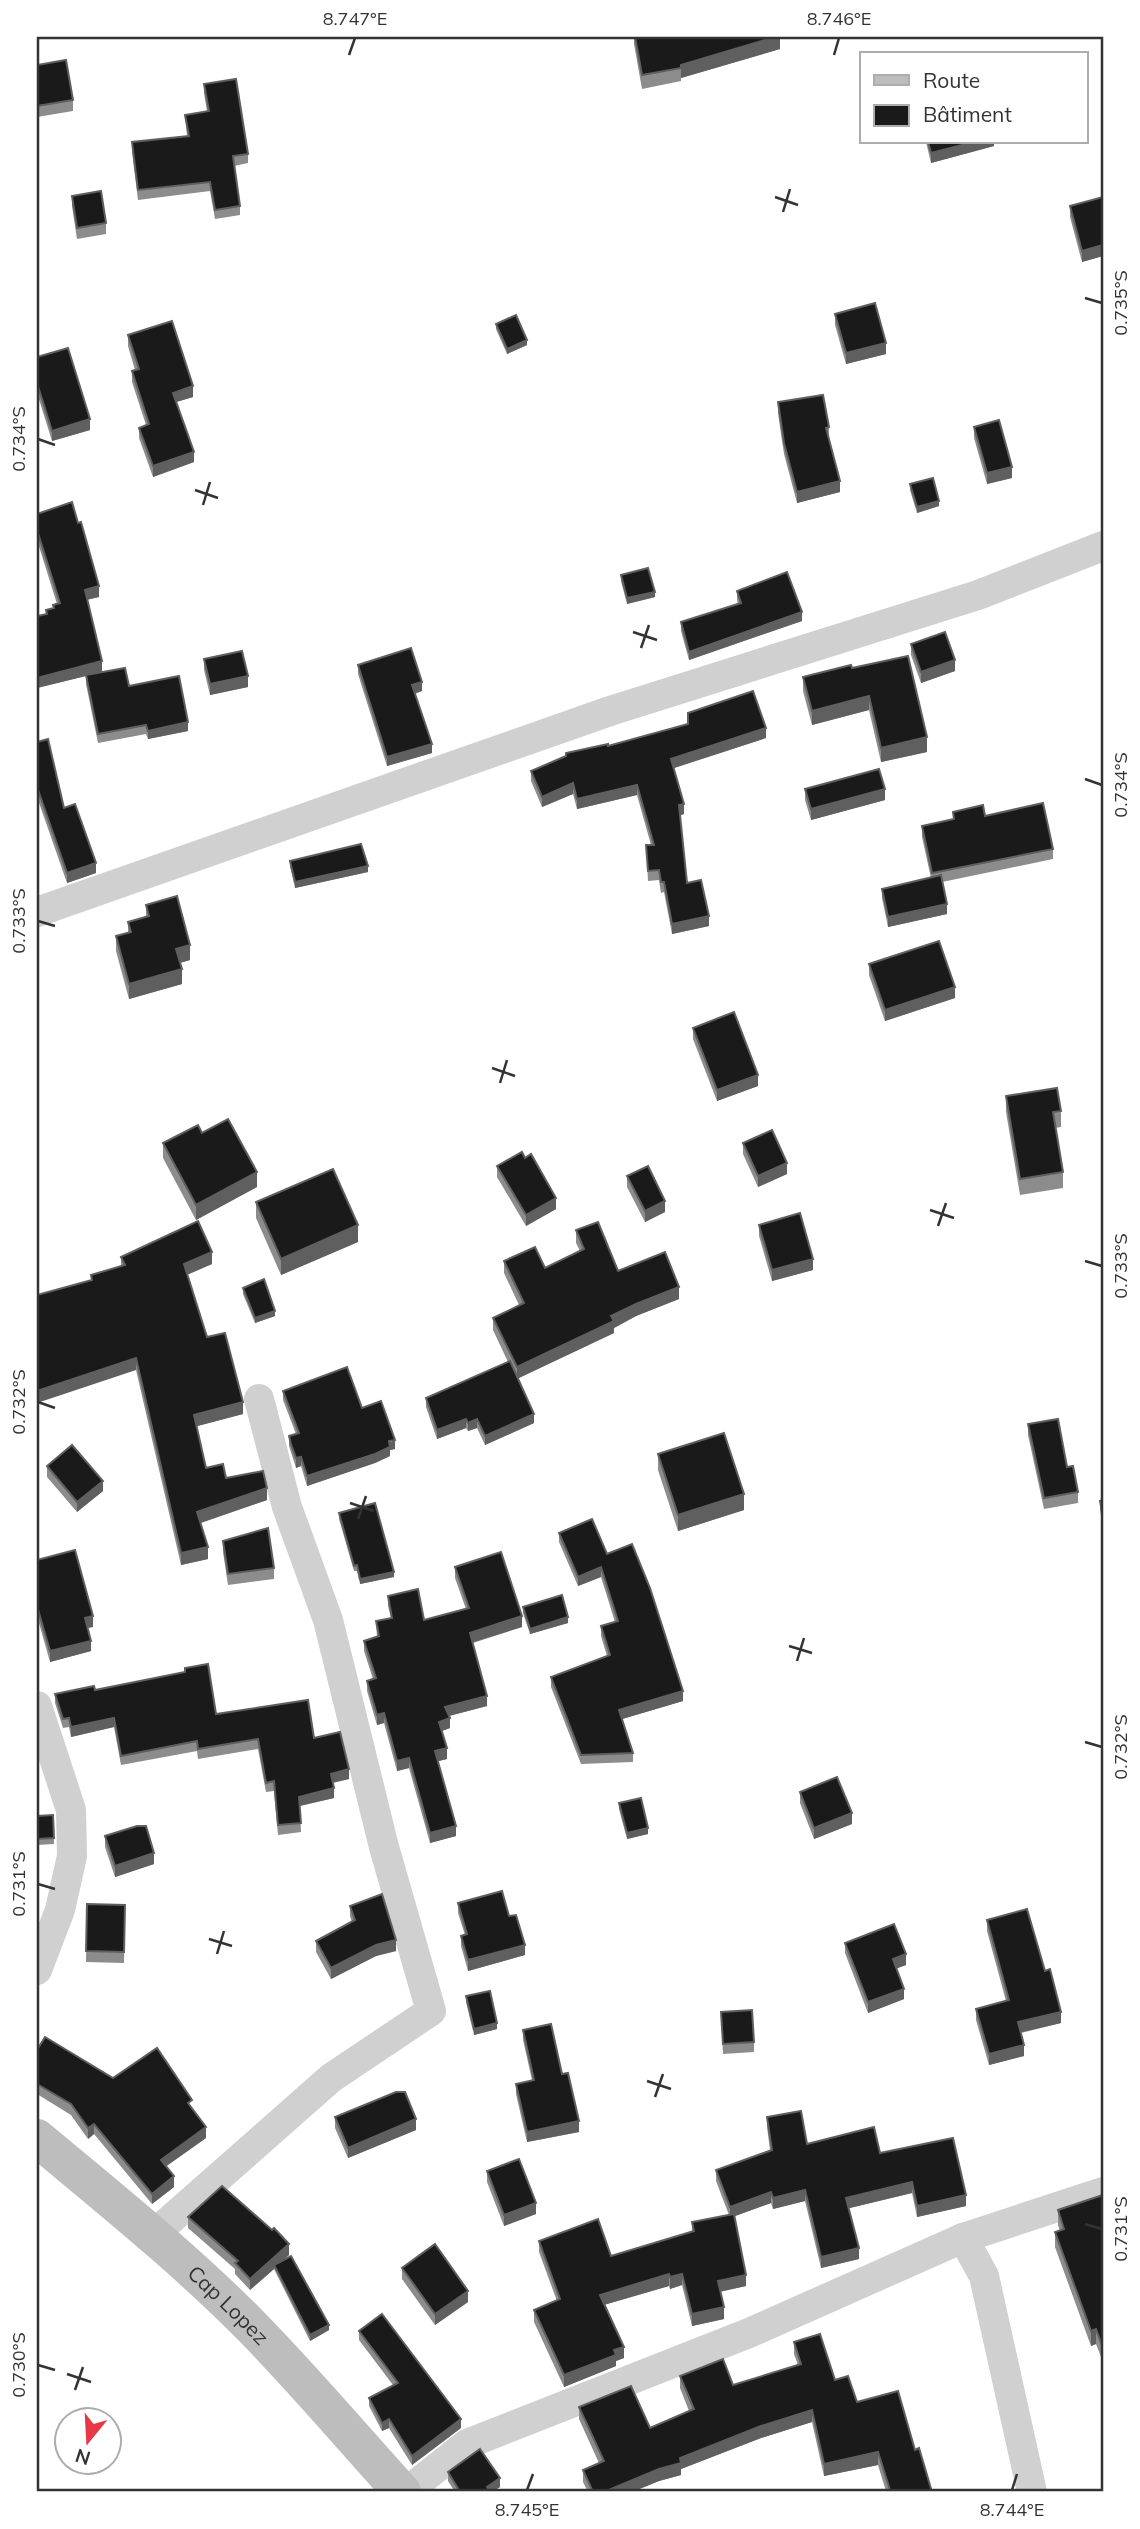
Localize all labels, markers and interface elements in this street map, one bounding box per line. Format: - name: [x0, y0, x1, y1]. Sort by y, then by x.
- text: 8.747°E: [323, 7, 387, 30]
- text: 8.746°E: [807, 7, 871, 30]
- legend: [860, 52, 1088, 144]
- text: Route: [923, 67, 980, 93]
- text: Bâtiment: [923, 101, 1012, 127]
- text: 0.735°S: [1109, 270, 1132, 336]
- text: 0.734°S: [7, 406, 30, 472]
- text: 0.734°S: [1109, 752, 1132, 818]
- text: 0.733°S: [7, 888, 30, 954]
- text: 0.733°S: [1109, 1233, 1132, 1299]
- text: 0.732°S: [7, 1369, 30, 1435]
- text: 0.732°S: [1109, 1714, 1132, 1780]
- text: 0.731°S: [7, 1851, 30, 1917]
- text: 0.731°S: [1109, 2196, 1132, 2262]
- street label: Cap Lopez: [183, 2259, 275, 2350]
- text: 0.730°S: [7, 2332, 30, 2398]
- north arrow: [52, 2406, 122, 2476]
- text: N: [72, 2444, 93, 2471]
- text: 8.745°E: [495, 2498, 559, 2521]
- text: 8.744°E: [980, 2498, 1044, 2521]

